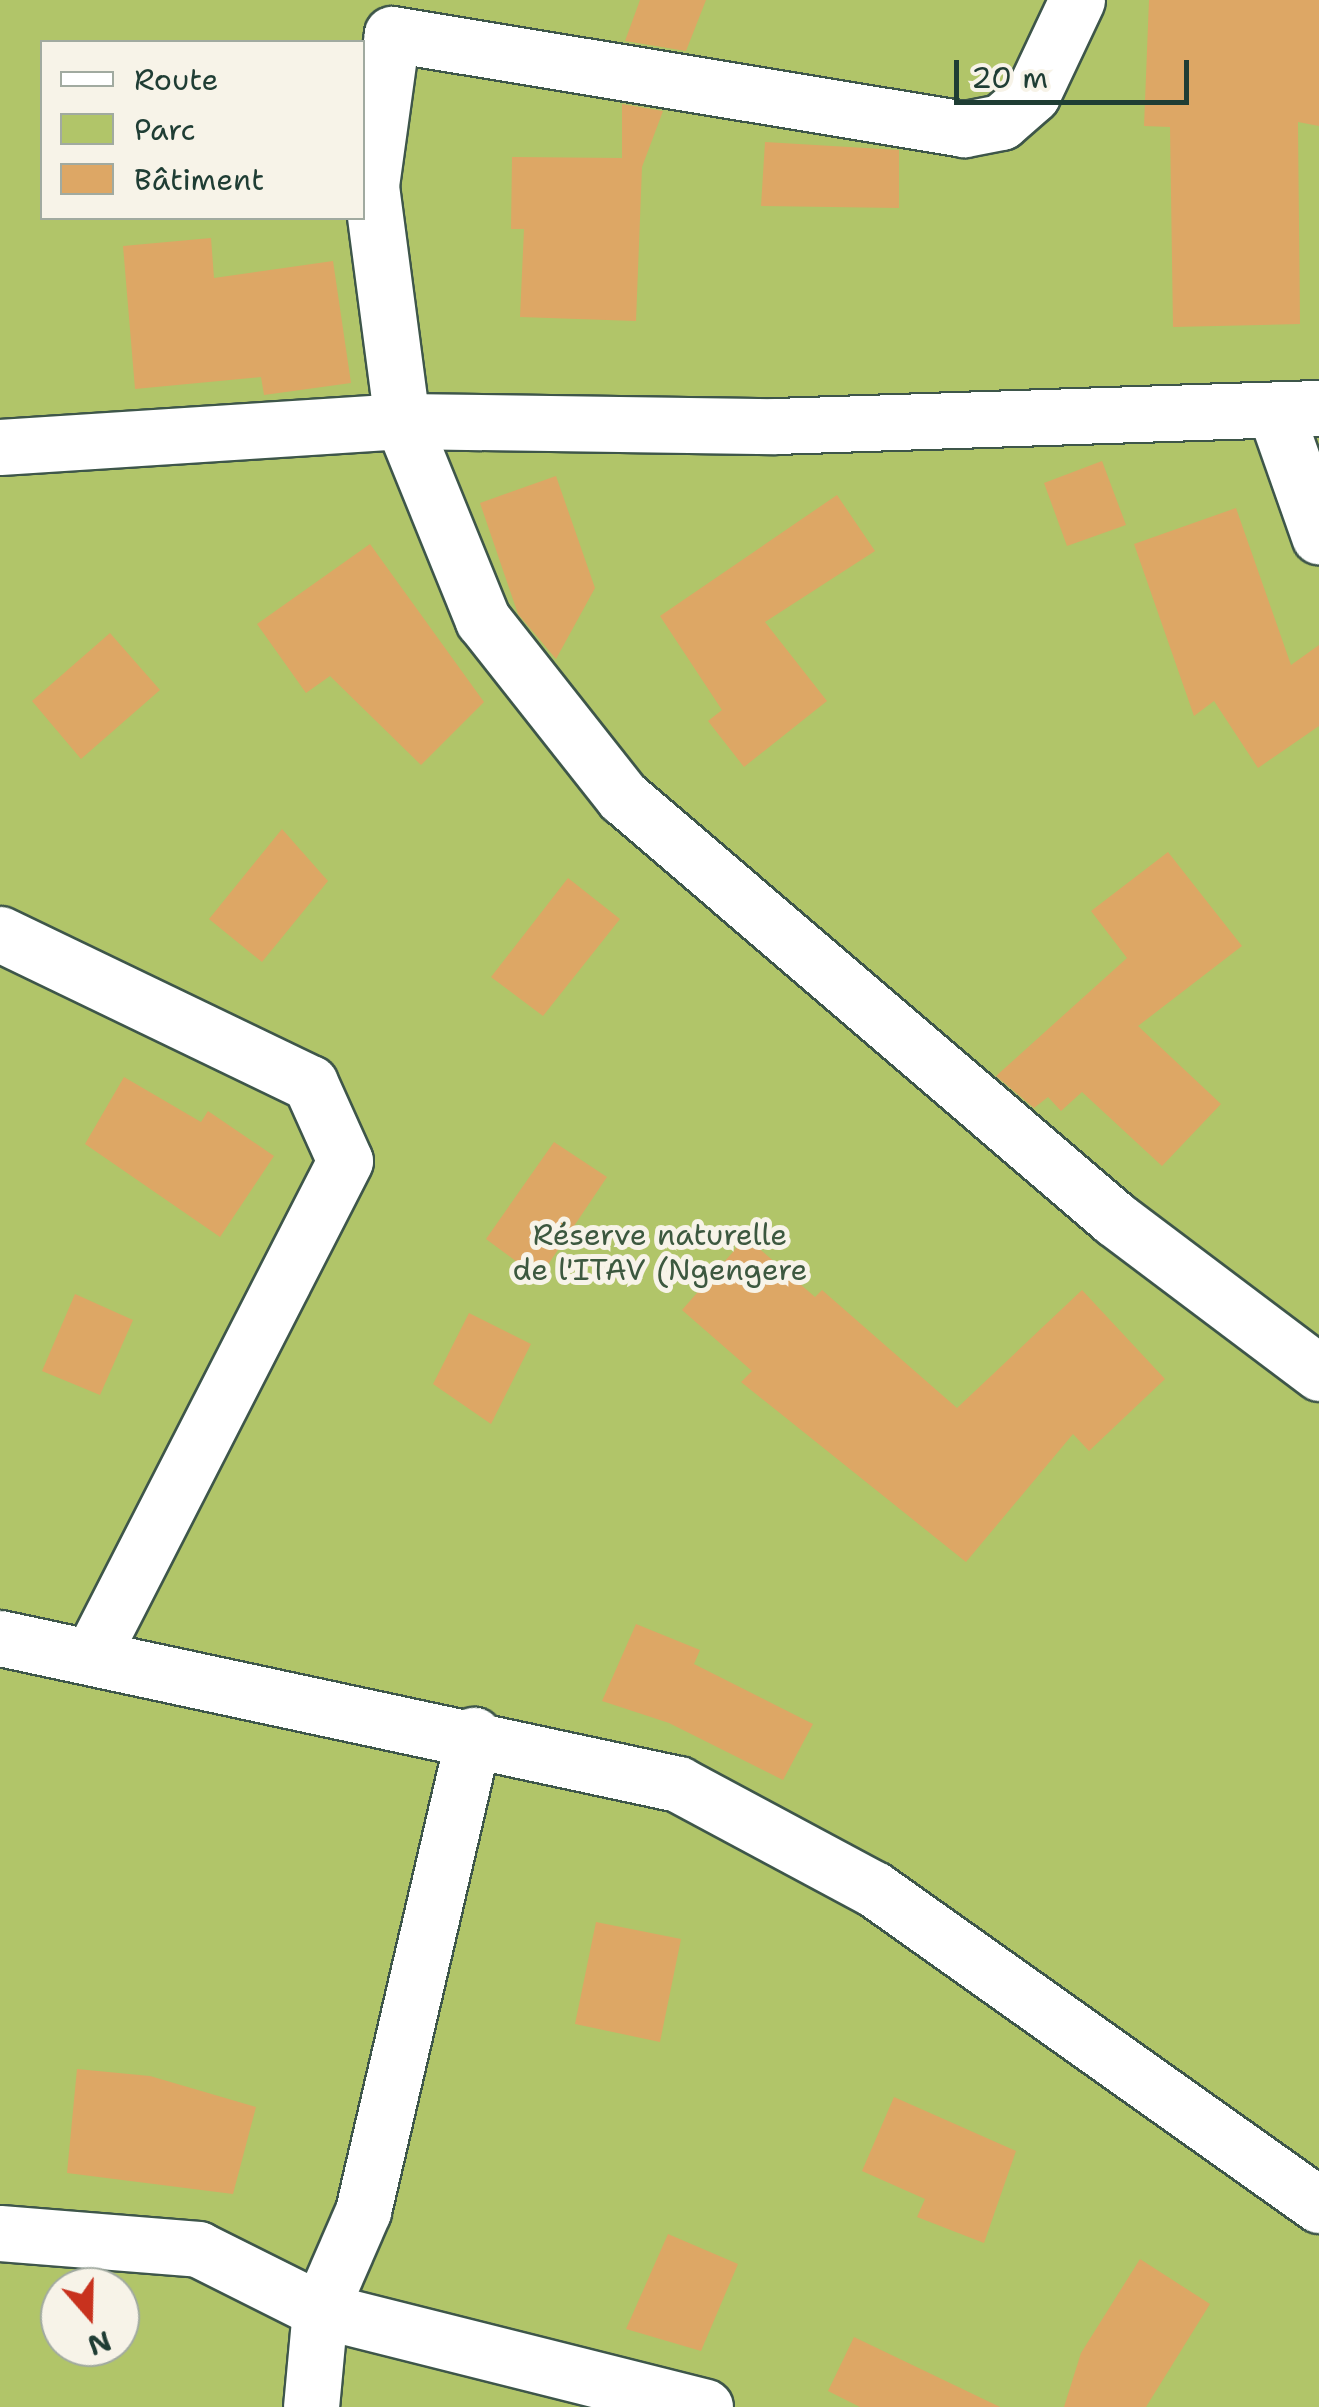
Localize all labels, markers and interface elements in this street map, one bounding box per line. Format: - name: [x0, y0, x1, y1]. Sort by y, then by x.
- legend: [40, 40, 365, 220]
- scale bar: [959, 40, 1194, 102]
- text: 20 m: [971, 57, 1048, 98]
- text: Route: [134, 59, 218, 100]
- text: Parc: [134, 109, 196, 150]
- text: Bâtiment: [134, 159, 264, 200]
- park label: Réserve naturelle de l'ITAV (Ngengere: [512, 1217, 808, 1288]
- north arrow: [40, 2267, 140, 2367]
- text: N: [83, 2322, 116, 2365]

